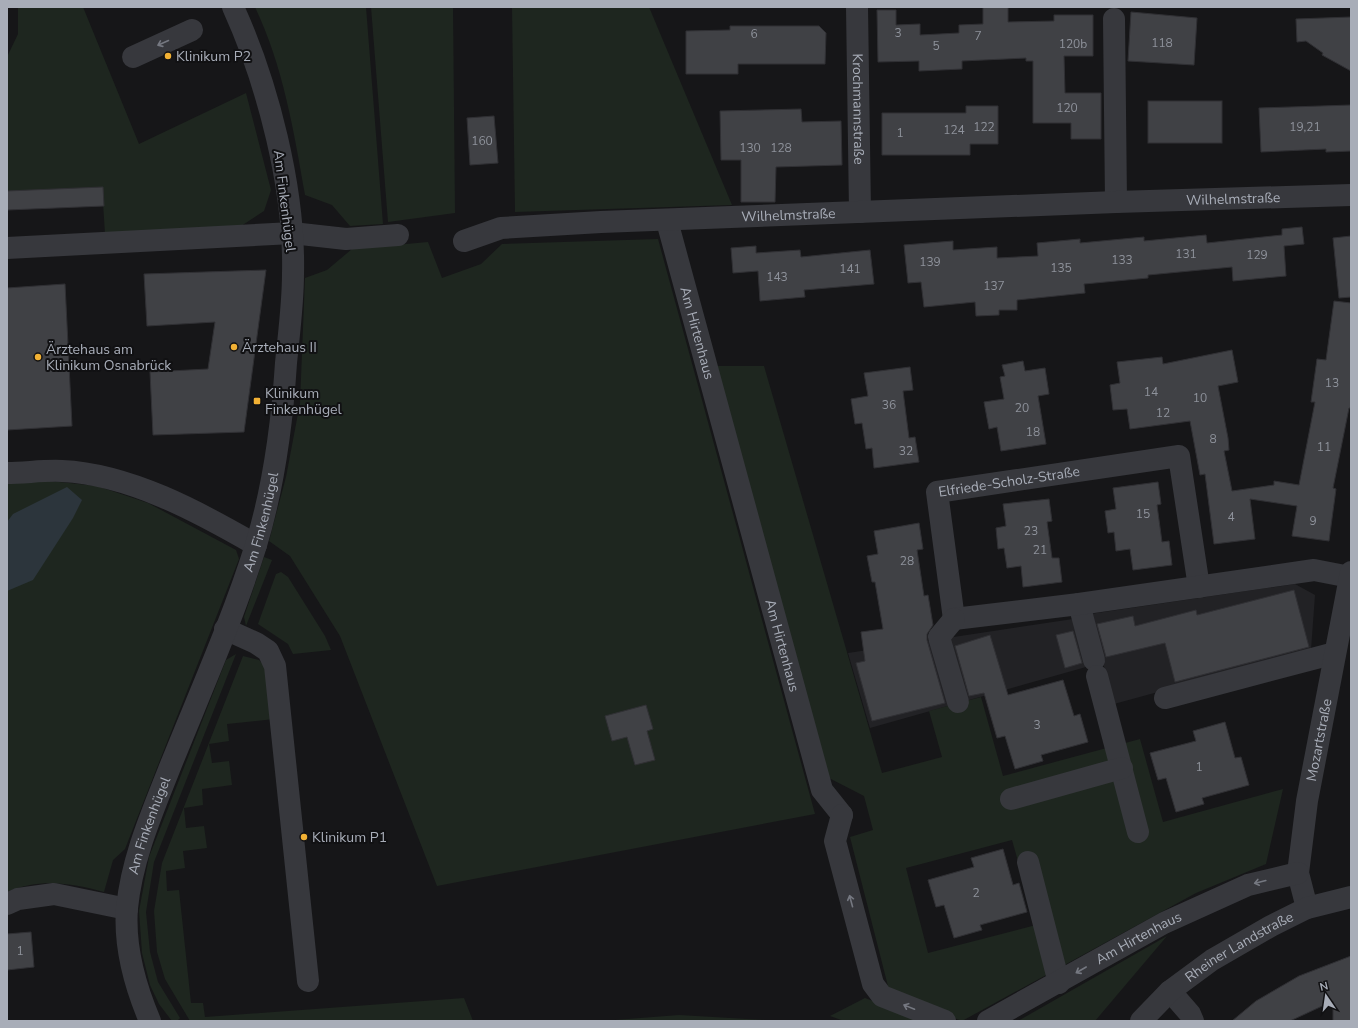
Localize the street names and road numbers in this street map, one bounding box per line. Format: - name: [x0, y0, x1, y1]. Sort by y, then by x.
- street label: Krochmannstraße: [848, 53, 868, 165]
- street label: Am Finkenhügel: [269, 149, 300, 254]
- street label: Wilhelmstraße: [1186, 188, 1281, 210]
- street label: Wilhelmstraße: [741, 204, 836, 227]
- street label: Am Hirtenhaus: [675, 285, 719, 382]
- street label: Elfriede-Scholz-Straße: [937, 462, 1081, 502]
- street label: Am Finkenhügel: [239, 470, 283, 575]
- street label: Am Hirtenhaus: [760, 597, 804, 694]
- street label: Mozartstraße: [1302, 697, 1336, 783]
- street label: Am Finkenhügel: [124, 773, 176, 877]
- street label: Am Hirtenhaus: [1092, 907, 1185, 969]
- street label: Rheiner Landstraße: [1181, 907, 1297, 987]

